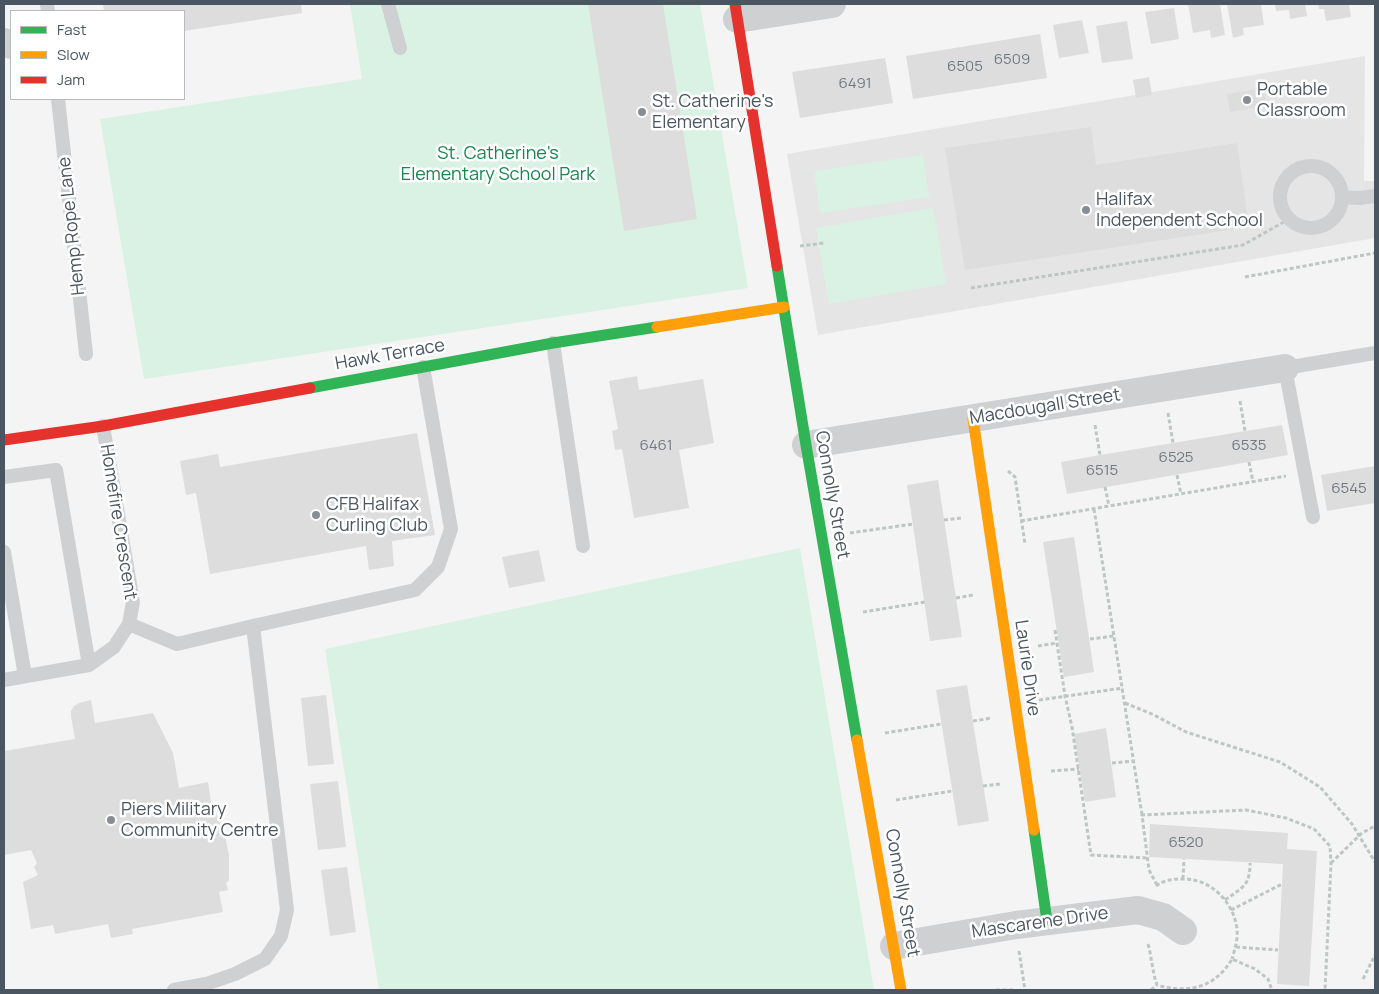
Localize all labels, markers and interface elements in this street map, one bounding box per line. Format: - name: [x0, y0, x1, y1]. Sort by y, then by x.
- legend: [10, 10, 185, 100]
- text: Fast: [57, 19, 86, 40]
- text: Slow: [57, 44, 90, 65]
- house number: 6509: [994, 51, 1030, 69]
- house number: 6505: [947, 58, 983, 76]
- text: Jam: [57, 69, 85, 90]
- house number: 6491: [838, 75, 872, 93]
- place label: Portable Classroom: [1257, 79, 1346, 122]
- place label: St. Catherine's Elementary: [652, 91, 773, 134]
- marker: Portable Classroom: [1241, 94, 1253, 106]
- marker: St. Catherine's Elementary: [636, 106, 648, 118]
- park label: St. Catherine's Elementary School Park: [401, 143, 595, 186]
- street label: Hemp Rope Lane: [54, 156, 90, 296]
- place label: Halifax Independent School: [1096, 189, 1263, 232]
- marker: Halifax Independent School: [1080, 204, 1092, 216]
- street label: Hawk Terrace: [333, 335, 447, 375]
- street label: Macdougall Street: [968, 384, 1122, 430]
- street label: Connolly Street: [810, 429, 854, 561]
- house number: 6461: [639, 437, 673, 455]
- house number: 6535: [1232, 437, 1266, 455]
- street label: Homefire Crescent: [95, 443, 141, 601]
- house number: 6525: [1159, 449, 1193, 467]
- house number: 6515: [1086, 462, 1118, 480]
- house number: 6545: [1331, 480, 1367, 498]
- place label: CFB Halifax Curling Club: [326, 494, 428, 536]
- marker: CFB Halifax Curling Club: [310, 509, 322, 521]
- street label: Laurie Drive: [1010, 619, 1044, 717]
- place label: Piers Military Community Centre: [121, 799, 279, 842]
- marker: Piers Military Community Centre: [105, 814, 117, 826]
- street label: Connolly Street: [880, 827, 924, 959]
- house number: 6520: [1168, 834, 1204, 852]
- street label: Mascarene Drive: [970, 903, 1110, 943]

